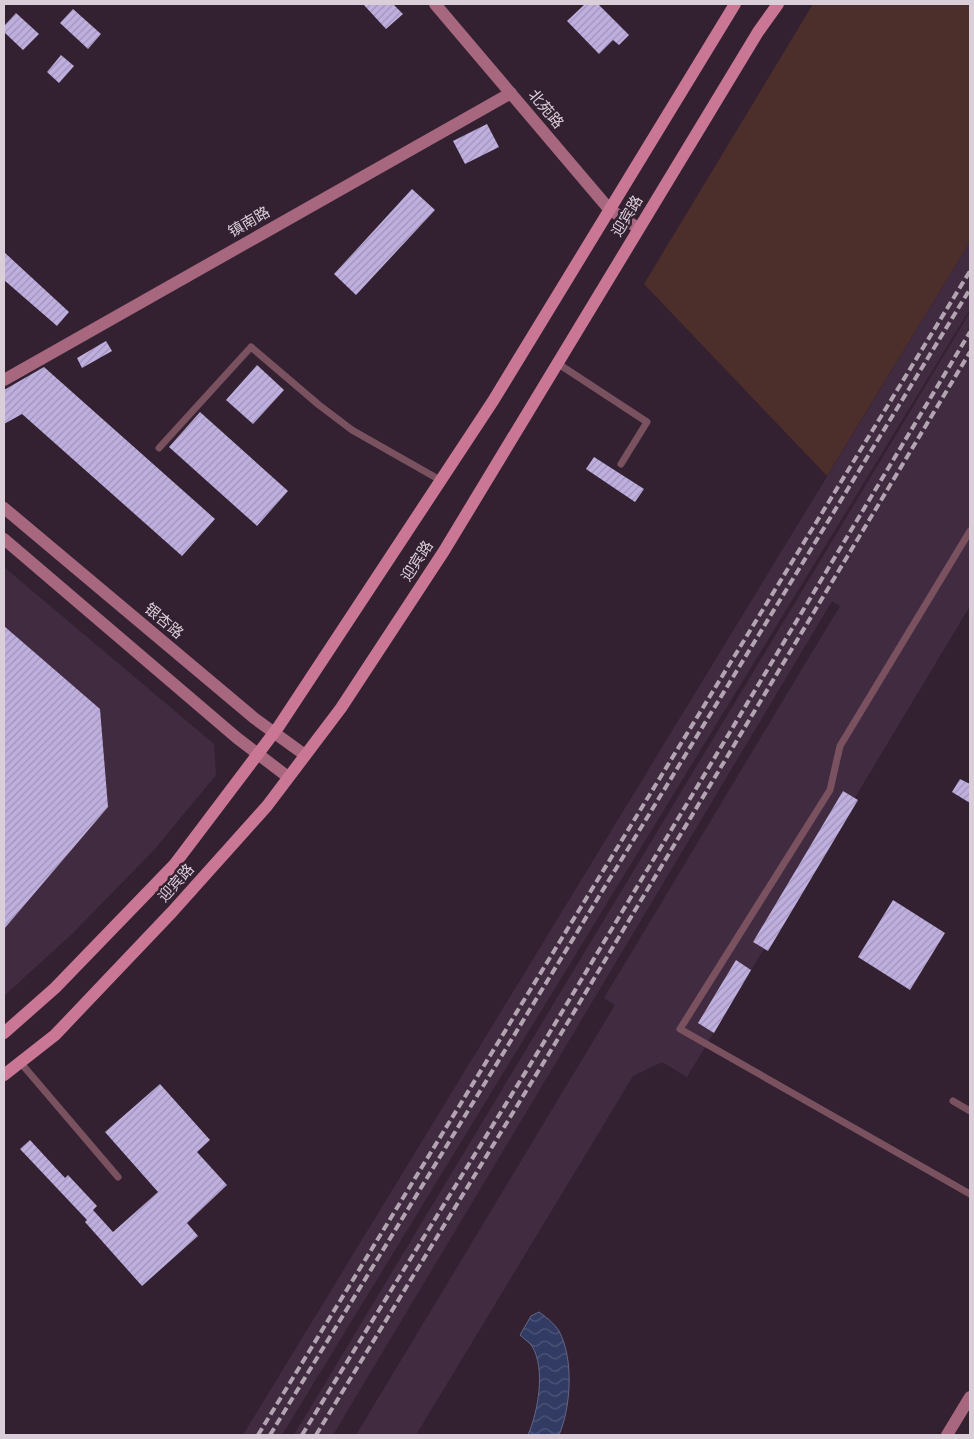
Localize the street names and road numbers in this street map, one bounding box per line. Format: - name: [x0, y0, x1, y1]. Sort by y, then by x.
- street label: 北苑路: [525, 85, 568, 132]
- street label: 迎宾路: [607, 192, 646, 240]
- street label: 镇南路: [225, 202, 273, 241]
- street label: 迎宾路: [396, 537, 437, 585]
- street label: 银杏路: [141, 599, 188, 642]
- street label: 迎宾路: [154, 860, 198, 906]

